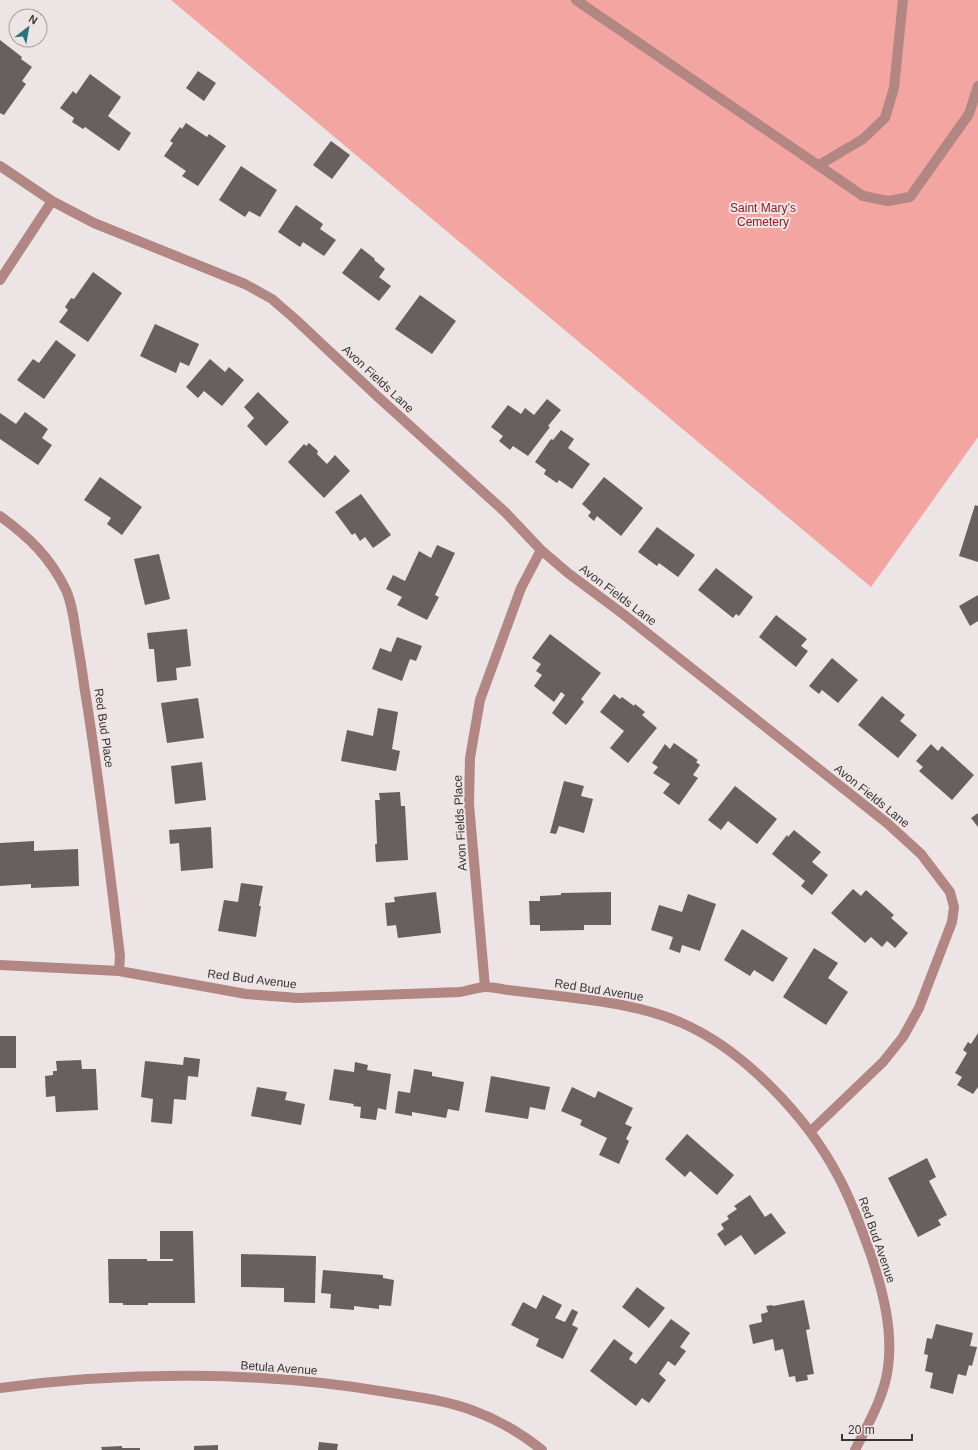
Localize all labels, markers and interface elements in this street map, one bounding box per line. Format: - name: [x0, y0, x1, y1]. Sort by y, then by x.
- north arrow: [8, 8, 48, 48]
- text: N: [27, 12, 40, 27]
- park label: Saint Mary’s Cemetery: [730, 201, 796, 229]
- street label: Avon Fields Lane: [339, 342, 417, 416]
- street label: Avon Fields Lane: [577, 562, 659, 629]
- street label: Red Bud Place: [91, 687, 117, 769]
- street label: Avon Fields Lane: [832, 761, 913, 831]
- street label: Avon Fields Place: [450, 774, 469, 871]
- street label: Red Bud Avenue: [207, 967, 298, 991]
- street label: Red Bud Avenue: [554, 976, 645, 1004]
- street label: Red Bud Avenue: [856, 1195, 898, 1285]
- street label: Betula Avenue: [240, 1358, 318, 1378]
- scale bar: [842, 1416, 912, 1442]
- text: 20 m: [848, 1423, 875, 1437]

